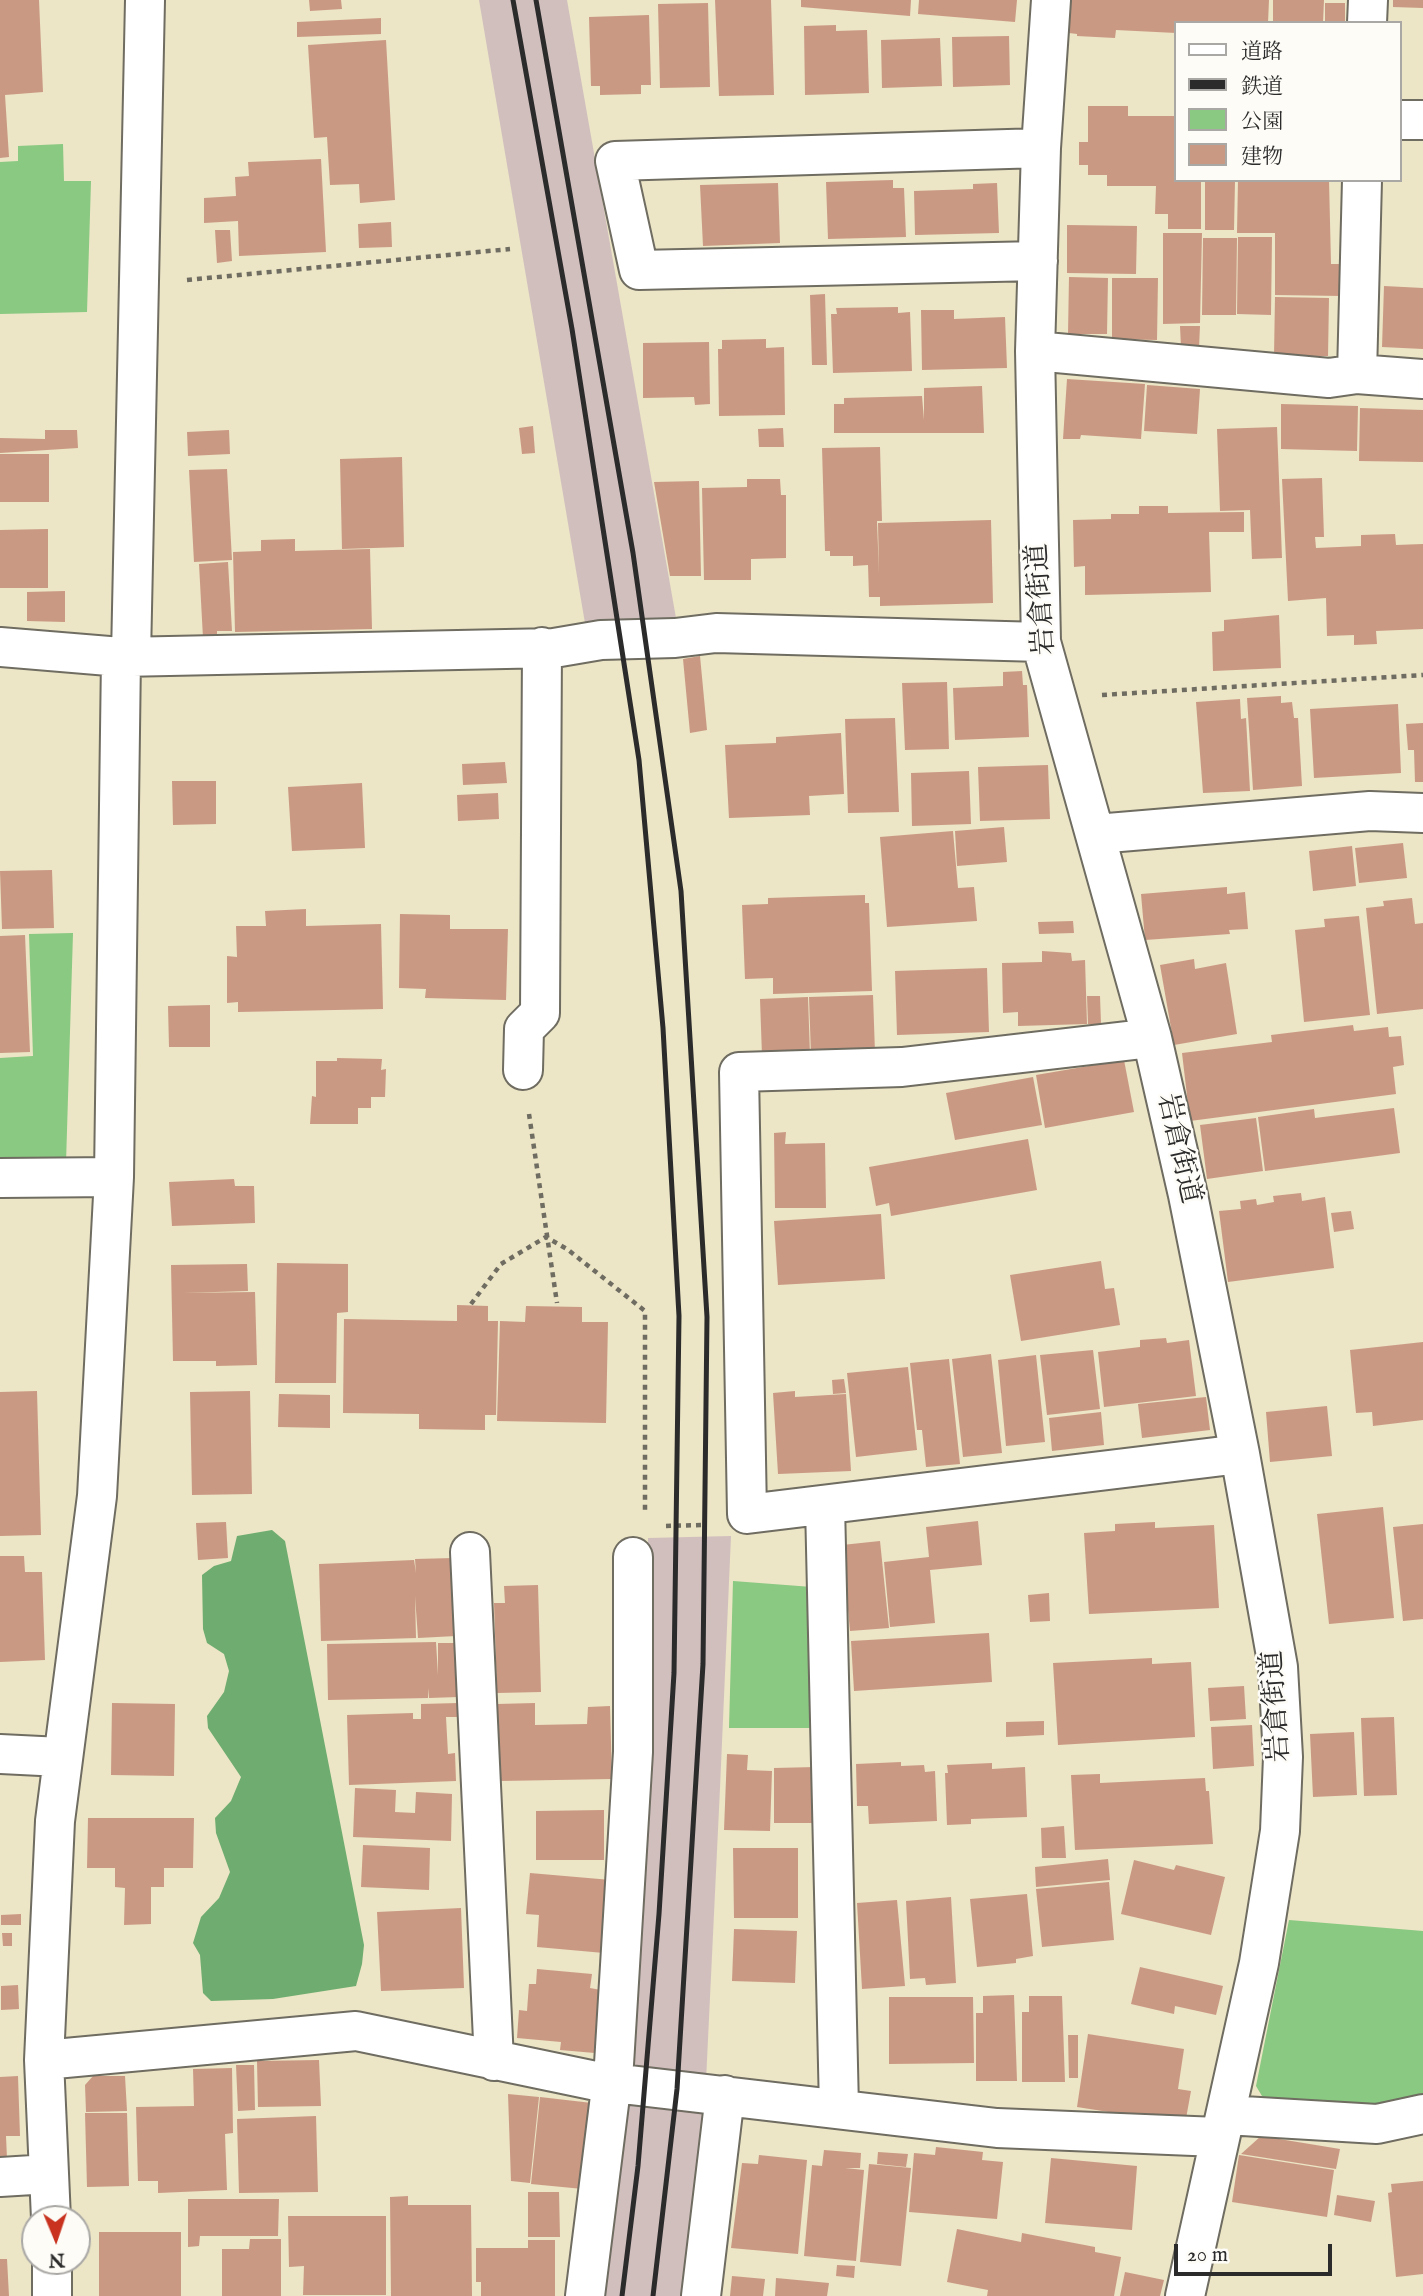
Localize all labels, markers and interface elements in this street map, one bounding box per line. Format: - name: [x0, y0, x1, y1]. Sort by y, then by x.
- legend: [1174, 21, 1402, 182]
- text: 道路: [1241, 39, 1283, 66]
- text: 鉄道: [1241, 74, 1283, 101]
- text: 公園: [1241, 109, 1283, 136]
- text: 建物: [1241, 144, 1283, 171]
- street label: 岩倉街道: [1022, 542, 1064, 656]
- street label: 岩倉街道: [1148, 1091, 1206, 1207]
- street label: 岩倉街道: [1257, 1649, 1299, 1763]
- north arrow: [21, 2205, 91, 2275]
- scale bar: [1178, 2230, 1336, 2274]
- text: 20 m: [1187, 2242, 1228, 2269]
- text: N: [48, 2247, 65, 2271]

